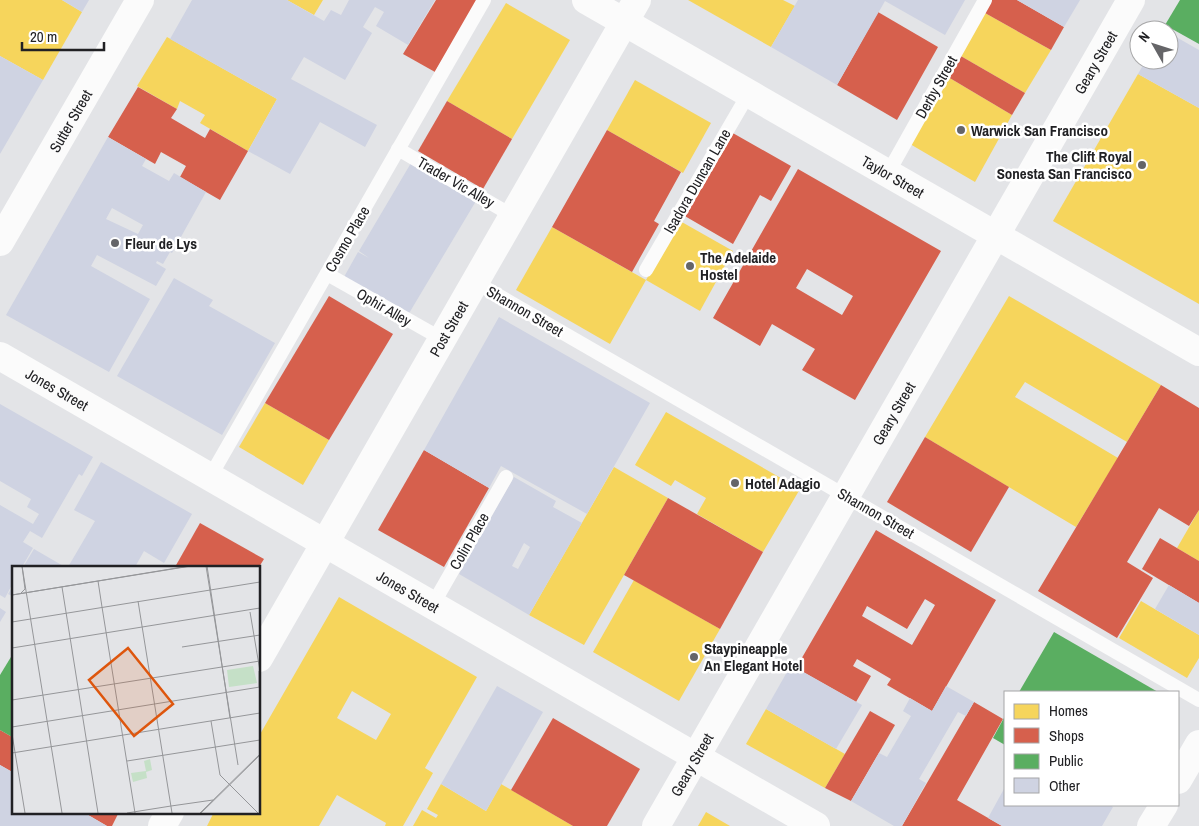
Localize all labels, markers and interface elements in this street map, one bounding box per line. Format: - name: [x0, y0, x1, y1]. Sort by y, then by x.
- scale bar: [22, 20, 105, 52]
- north arrow: [1129, 20, 1179, 70]
- text: 20 m: [30, 26, 57, 47]
- street label: Geary Street: [1069, 26, 1122, 98]
- text: N: [1134, 28, 1154, 46]
- street label: Derby Street: [910, 51, 962, 122]
- street label: Sutter Street: [44, 85, 97, 156]
- place label: Warwick San Francisco: [971, 120, 1108, 141]
- marker: Warwick San Francisco: [955, 124, 967, 136]
- street label: Isadora Duncan Lane: [659, 125, 736, 237]
- place label: The Clift Royal Sonesta San Francisco: [997, 146, 1132, 184]
- street label: Taylor Street: [858, 150, 929, 203]
- street label: Trader Vic Alley: [413, 151, 499, 213]
- marker: The Clift Royal Sonesta San Francisco: [1136, 159, 1148, 171]
- street label: Cosmo Place: [320, 202, 374, 276]
- place label: Fleur de Lys: [125, 233, 197, 254]
- marker: Fleur de Lys: [109, 237, 121, 249]
- place label: The Adelaide Hostel: [700, 247, 776, 285]
- marker: The Adelaide Hostel: [684, 260, 696, 272]
- street label: Shannon Street: [483, 281, 568, 342]
- street label: Ophir Alley: [353, 283, 416, 332]
- street label: Post Street: [424, 296, 473, 360]
- street label: Jones Street: [22, 363, 93, 416]
- street label: Geary Street: [867, 377, 920, 449]
- place label: Hotel Adagio: [745, 473, 820, 494]
- marker: Hotel Adagio: [729, 477, 741, 489]
- street label: Shannon Street: [834, 483, 919, 544]
- street label: Colin Place: [444, 508, 494, 573]
- street label: Jones Street: [373, 565, 444, 618]
- inset map: [12, 566, 260, 814]
- place label: Staypineapple An Elegant Hotel: [704, 638, 802, 676]
- marker: Staypineapple An Elegant Hotel: [688, 651, 700, 663]
- legend: [1004, 691, 1179, 806]
- text: Homes: [1049, 700, 1088, 721]
- text: Shops: [1049, 725, 1084, 746]
- street label: Geary Street: [665, 728, 718, 800]
- text: Public: [1049, 750, 1083, 771]
- text: Other: [1049, 775, 1080, 796]

